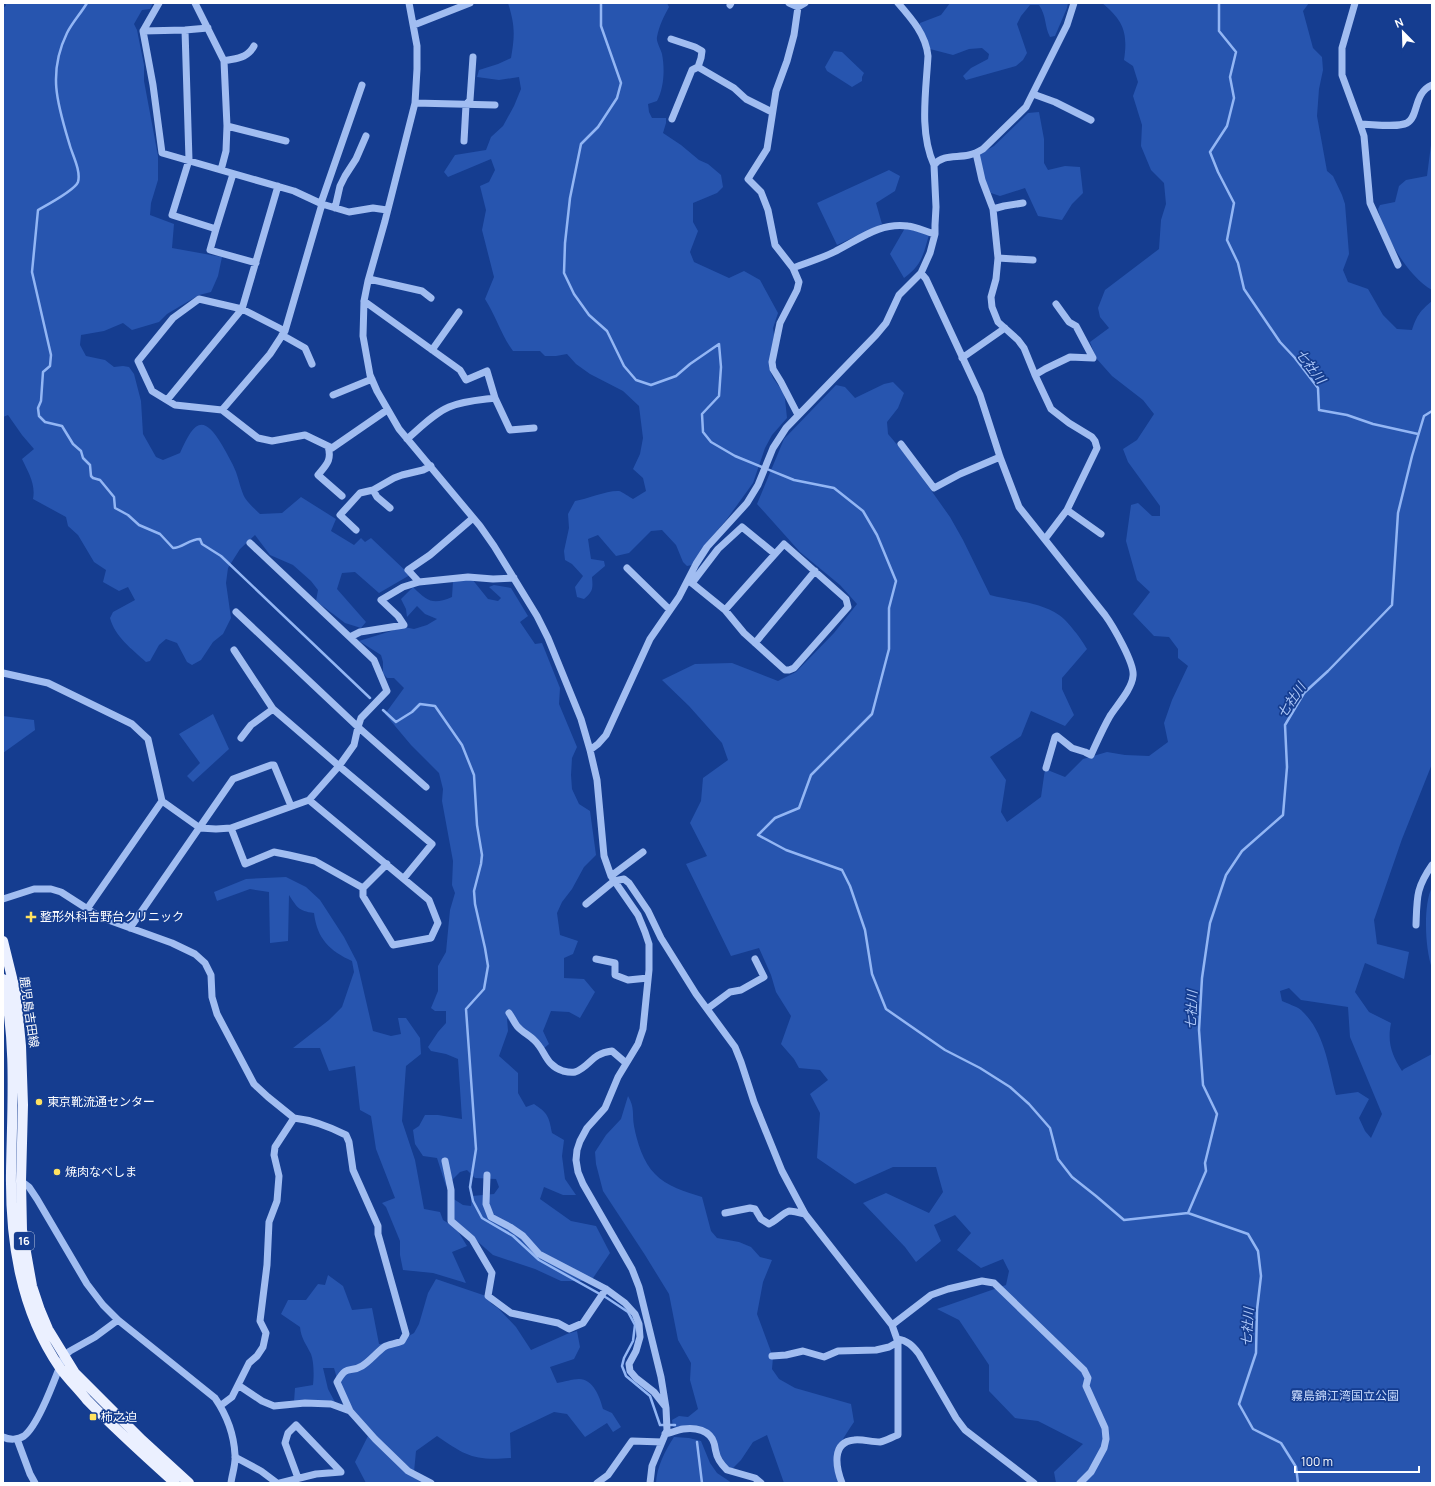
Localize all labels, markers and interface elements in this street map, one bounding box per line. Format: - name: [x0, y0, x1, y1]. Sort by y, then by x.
- north arrow: [1383, 12, 1423, 52]
- text: N: [1392, 14, 1406, 31]
- water label: 七社川: [1292, 345, 1331, 389]
- water label: 七社川: [1273, 677, 1310, 721]
- place label: 整形外科吉野台クリニック: [40, 908, 184, 925]
- marker: 整形外科吉野台クリニック: [25, 911, 37, 923]
- street label: 鹿児島吉田線: [16, 975, 43, 1049]
- water label: 七社川: [1181, 988, 1201, 1030]
- place label: 東京靴流通センター: [47, 1093, 155, 1110]
- marker: 東京靴流通センター: [34, 1097, 44, 1107]
- place label: 焼肉なべしま: [65, 1163, 137, 1180]
- marker: 焼肉なべしま: [52, 1167, 62, 1177]
- road number: 16: [14, 1232, 34, 1250]
- water label: 七社川: [1237, 1305, 1257, 1347]
- park label: 霧島錦江湾国立公園: [1291, 1387, 1399, 1404]
- place label: 柿之迫: [101, 1408, 137, 1425]
- marker: 柿之迫: [88, 1412, 98, 1422]
- scale bar: [1295, 1448, 1419, 1474]
- text: 100 m: [1301, 1453, 1333, 1470]

